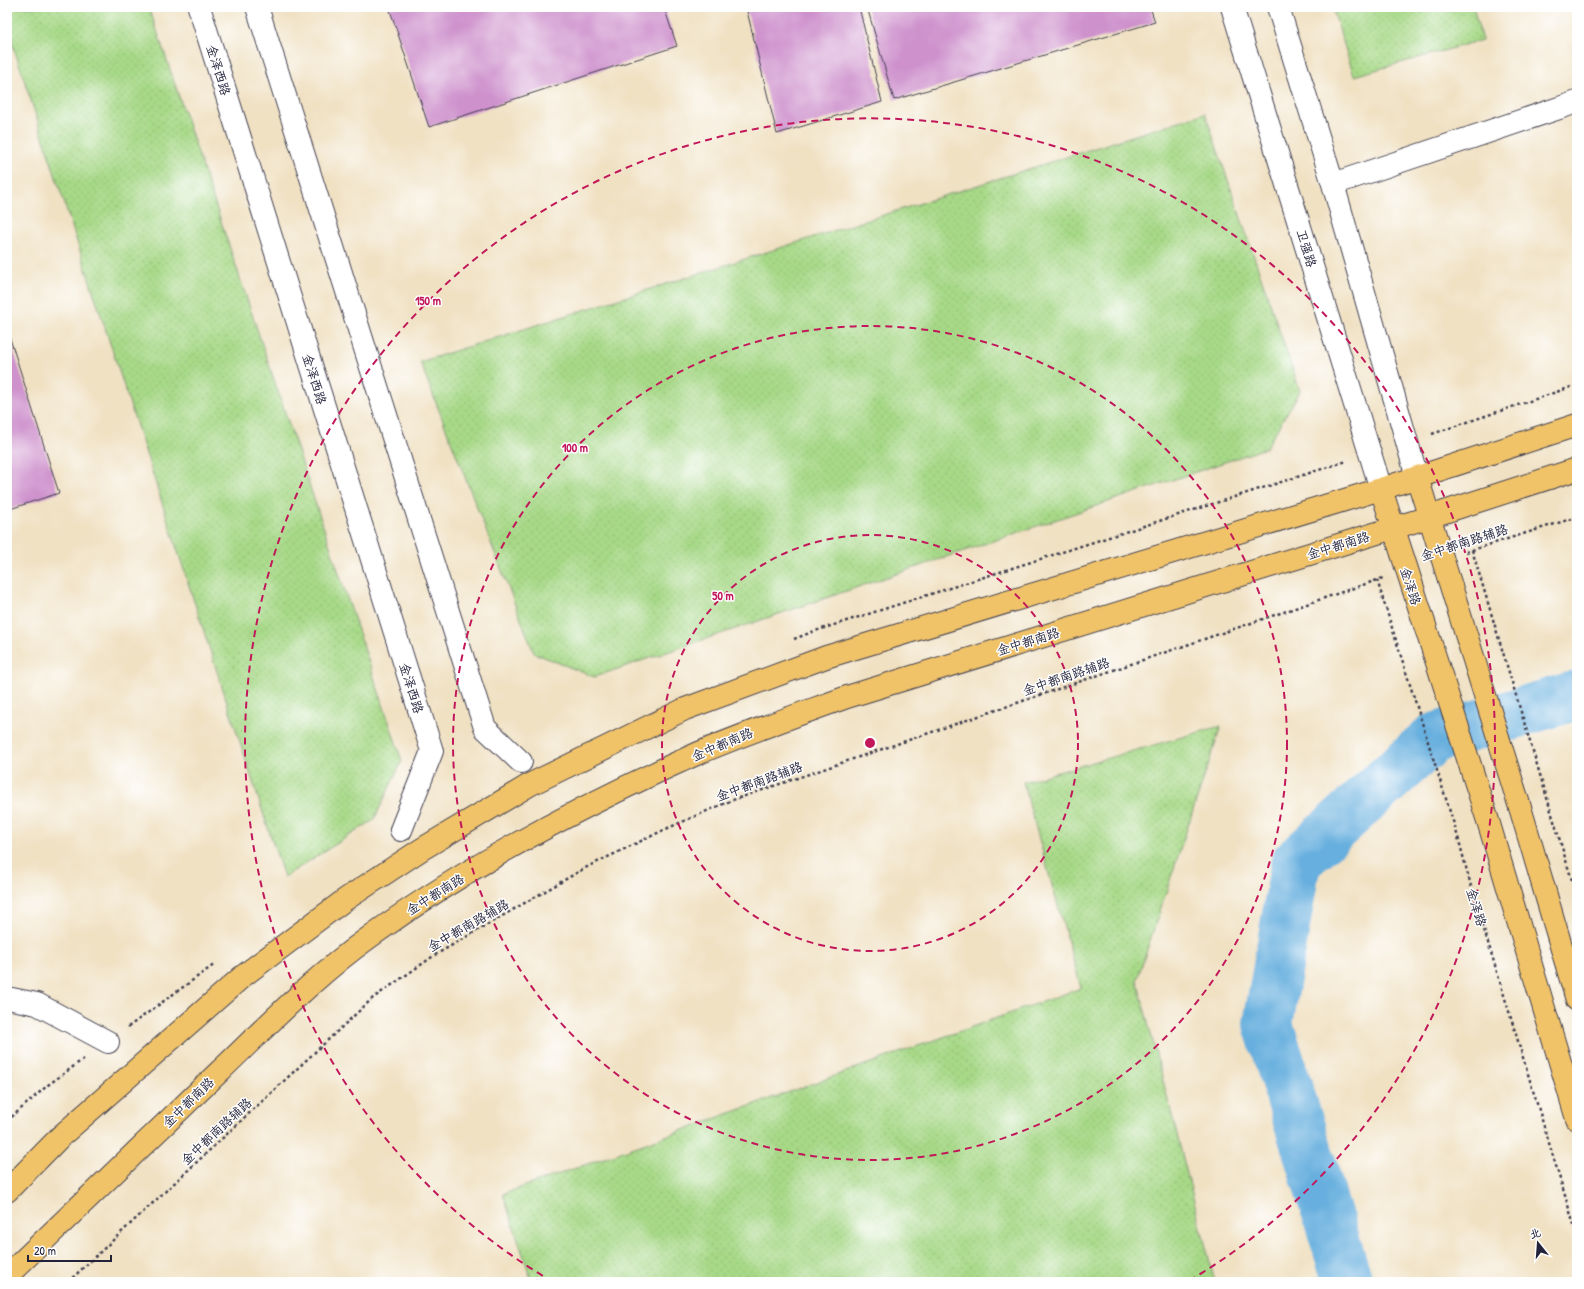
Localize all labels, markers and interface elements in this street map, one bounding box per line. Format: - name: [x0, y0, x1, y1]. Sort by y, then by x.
- street label: 金泽西路: [203, 42, 235, 98]
- street label: 卫强路: [1293, 227, 1321, 269]
- text: 150 m: [415, 292, 441, 309]
- street label: 金泽西路: [299, 351, 331, 407]
- text: 100 m: [562, 439, 588, 456]
- street label: 金中都南路辅路: [1418, 519, 1510, 565]
- street label: 金中都南路: [1304, 527, 1372, 563]
- street label: 金泽路: [1396, 565, 1426, 607]
- text: 50 m: [712, 587, 734, 604]
- street label: 金中都南路: [994, 623, 1062, 659]
- street label: 金中都南路辅路: [1020, 653, 1112, 699]
- street label: 金泽西路: [396, 660, 428, 716]
- street label: 金中都南路: [689, 723, 755, 765]
- centre of rings: [863, 736, 877, 750]
- street label: 金中都南路辅路: [713, 757, 805, 805]
- street label: 金中都南路: [403, 869, 467, 919]
- street label: 金泽路: [1463, 886, 1491, 928]
- street label: 金中都南路辅路: [424, 894, 512, 956]
- street label: 金中都南路: [158, 1073, 218, 1131]
- street label: 金中都南路辅路: [177, 1093, 255, 1169]
- north arrow: [1518, 1223, 1558, 1263]
- text: 北: [1528, 1225, 1542, 1242]
- scale bar: [28, 1237, 111, 1263]
- text: 20 m: [34, 1242, 56, 1259]

